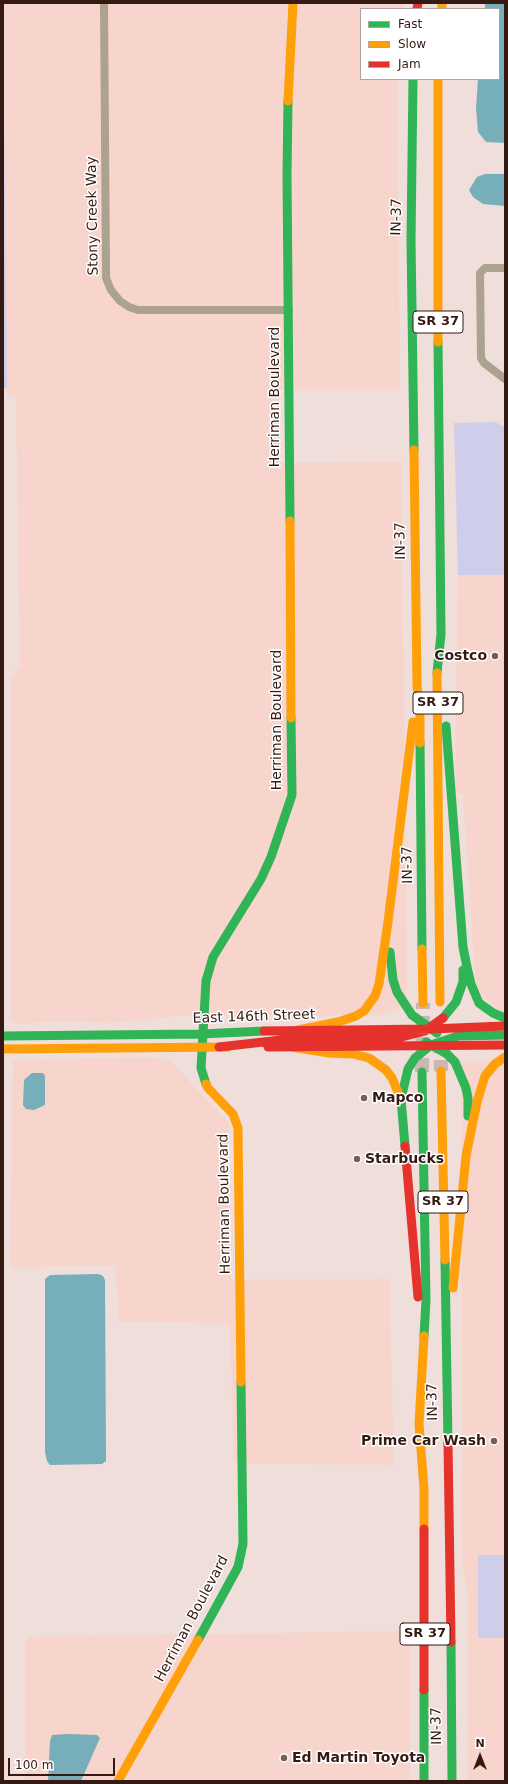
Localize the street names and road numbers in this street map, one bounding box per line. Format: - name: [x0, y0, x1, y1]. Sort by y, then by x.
- street label: Stony Creek Way: [84, 156, 102, 276]
- street label: IN-37: [388, 198, 406, 236]
- road number: SR 37: [413, 311, 463, 333]
- street label: Herriman Boulevard: [267, 327, 283, 467]
- street label: IN-37: [392, 522, 410, 560]
- street label: Herriman Boulevard: [269, 650, 285, 790]
- road number: SR 37: [413, 692, 463, 714]
- street label: IN-37: [399, 846, 417, 884]
- street label: East 146th Street: [192, 1006, 316, 1028]
- street label: Herriman Boulevard: [215, 1134, 235, 1274]
- road number: SR 37: [418, 1191, 468, 1213]
- street label: IN-37: [424, 1383, 442, 1421]
- street label: Herriman Boulevard: [152, 1553, 232, 1685]
- road number: SR 37: [400, 1623, 450, 1645]
- street label: IN-37: [428, 1707, 446, 1745]

